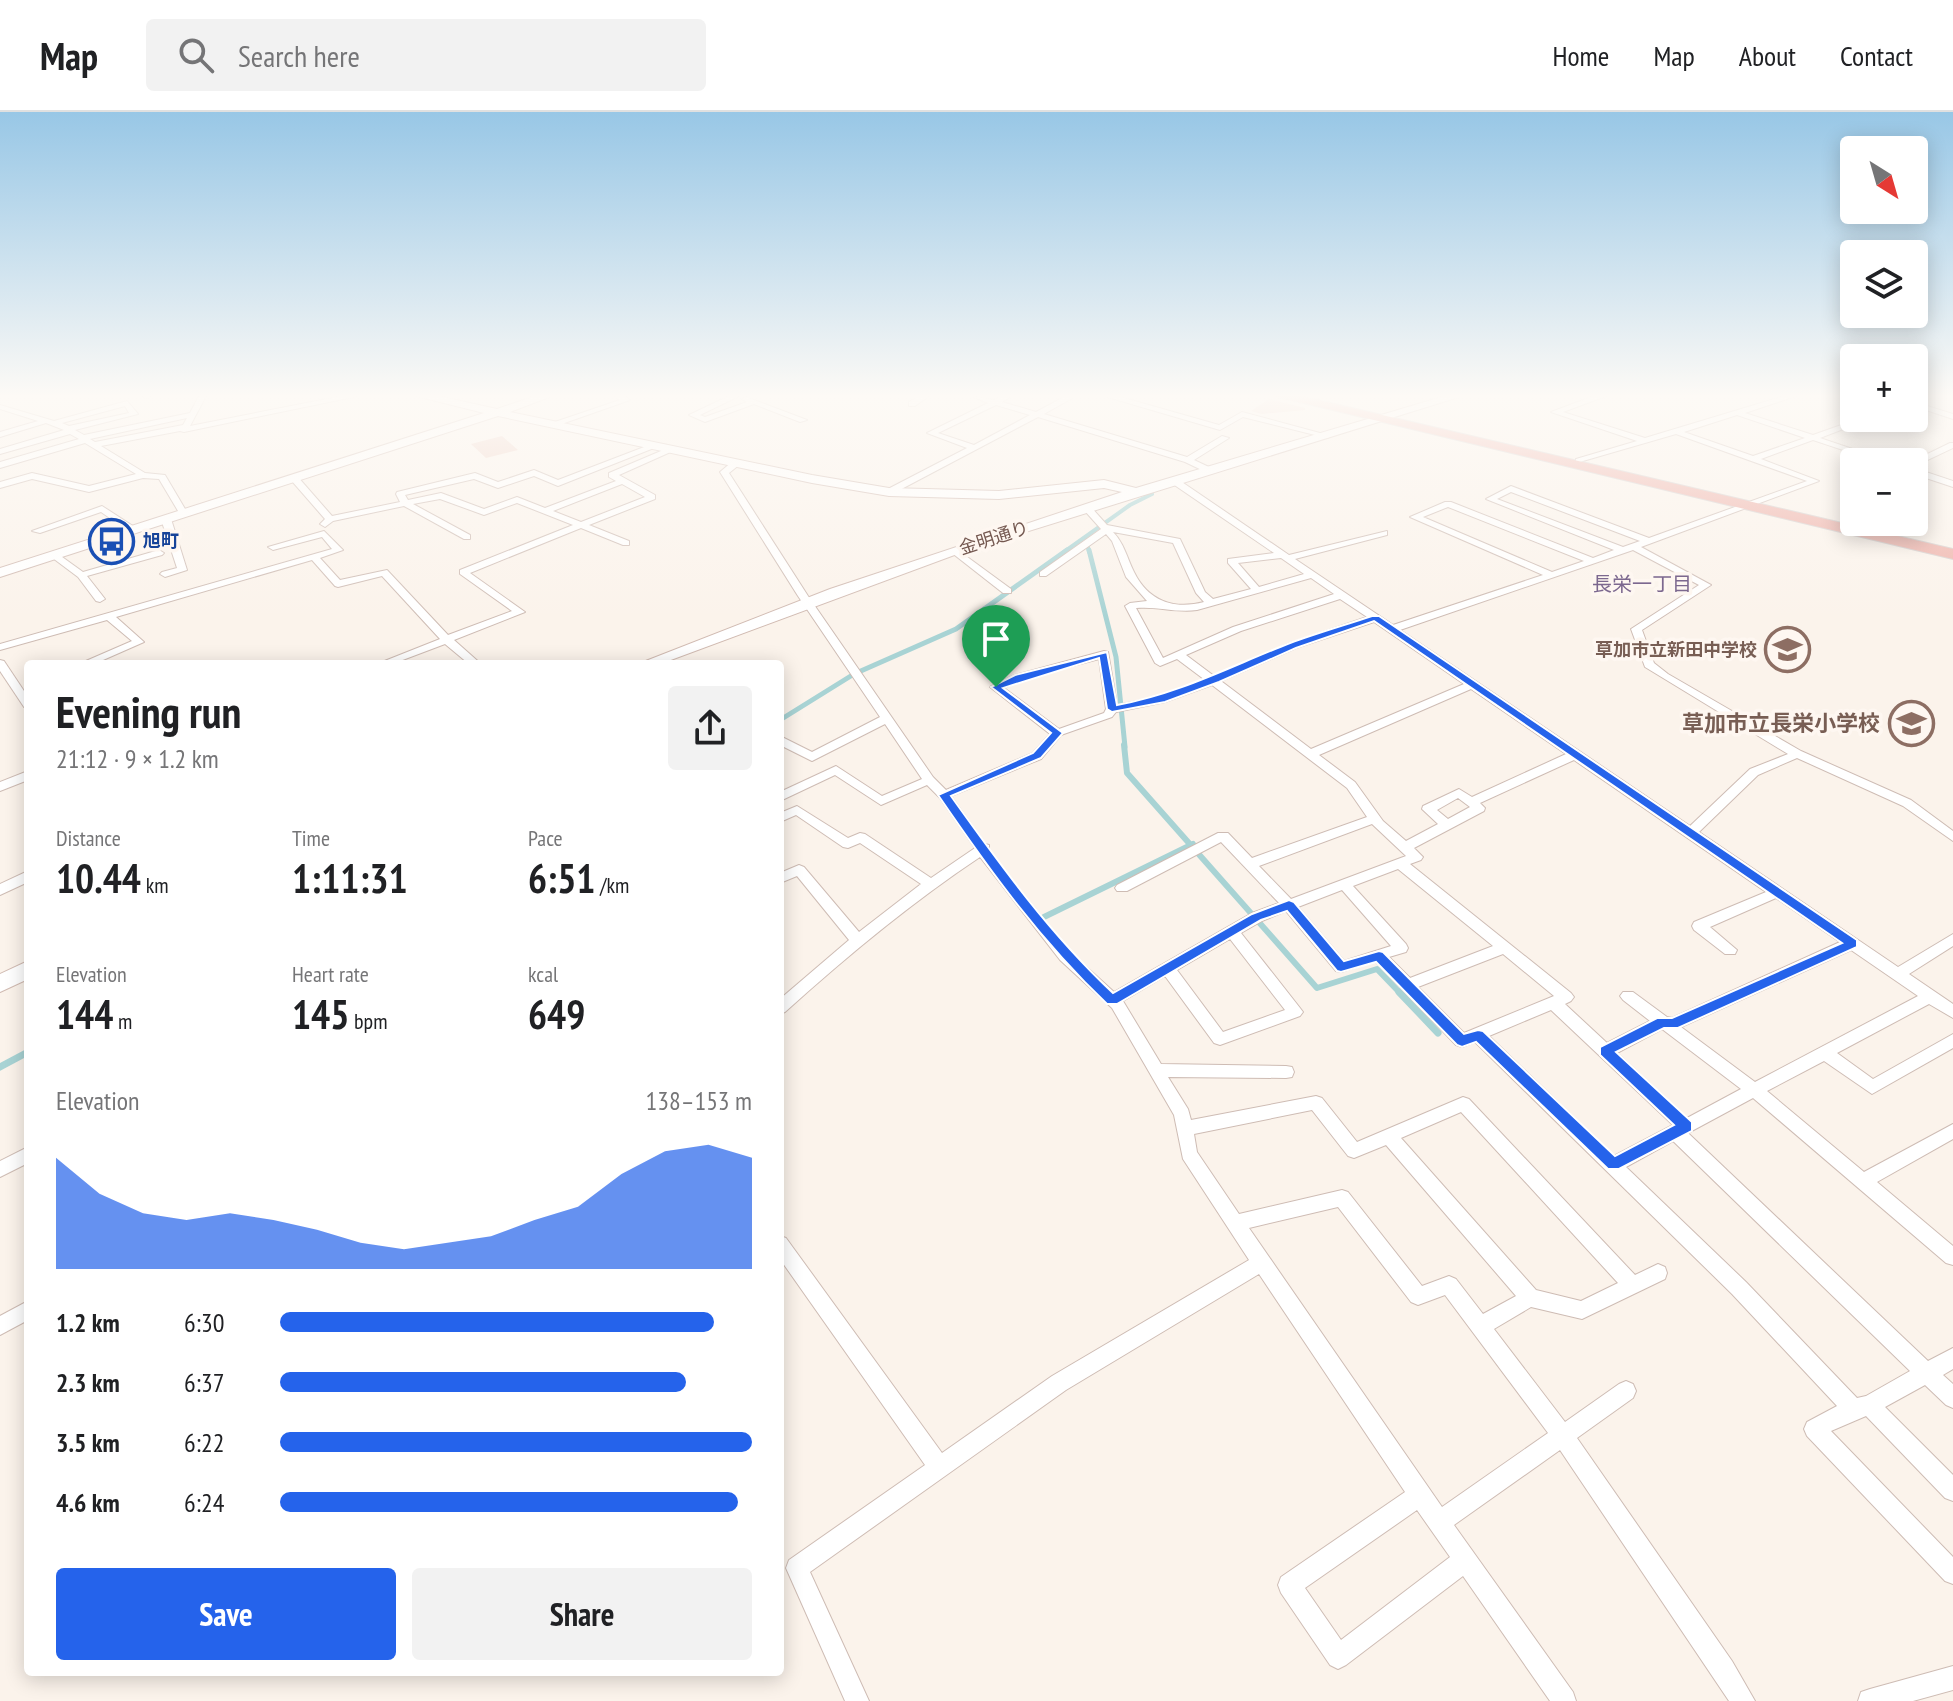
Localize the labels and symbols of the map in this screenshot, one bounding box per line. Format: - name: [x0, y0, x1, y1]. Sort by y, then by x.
- north arrow: [1840, 136, 1928, 224]
- street label: 金明通り: [956, 515, 1032, 560]
- bus stop icon: 旭町: [88, 517, 136, 565]
- place label: 旭町: [143, 529, 179, 552]
- district label: 長栄一丁目: [1592, 571, 1692, 597]
- pin: [962, 605, 1030, 687]
- school or university icon: 草加市立新田中学校: [1764, 626, 1812, 674]
- place label: 草加市立新田中学校: [1595, 638, 1757, 661]
- school or university icon: 草加市立長栄小学校: [1887, 699, 1935, 747]
- place label: 草加市立長栄小学校: [1682, 709, 1880, 737]

